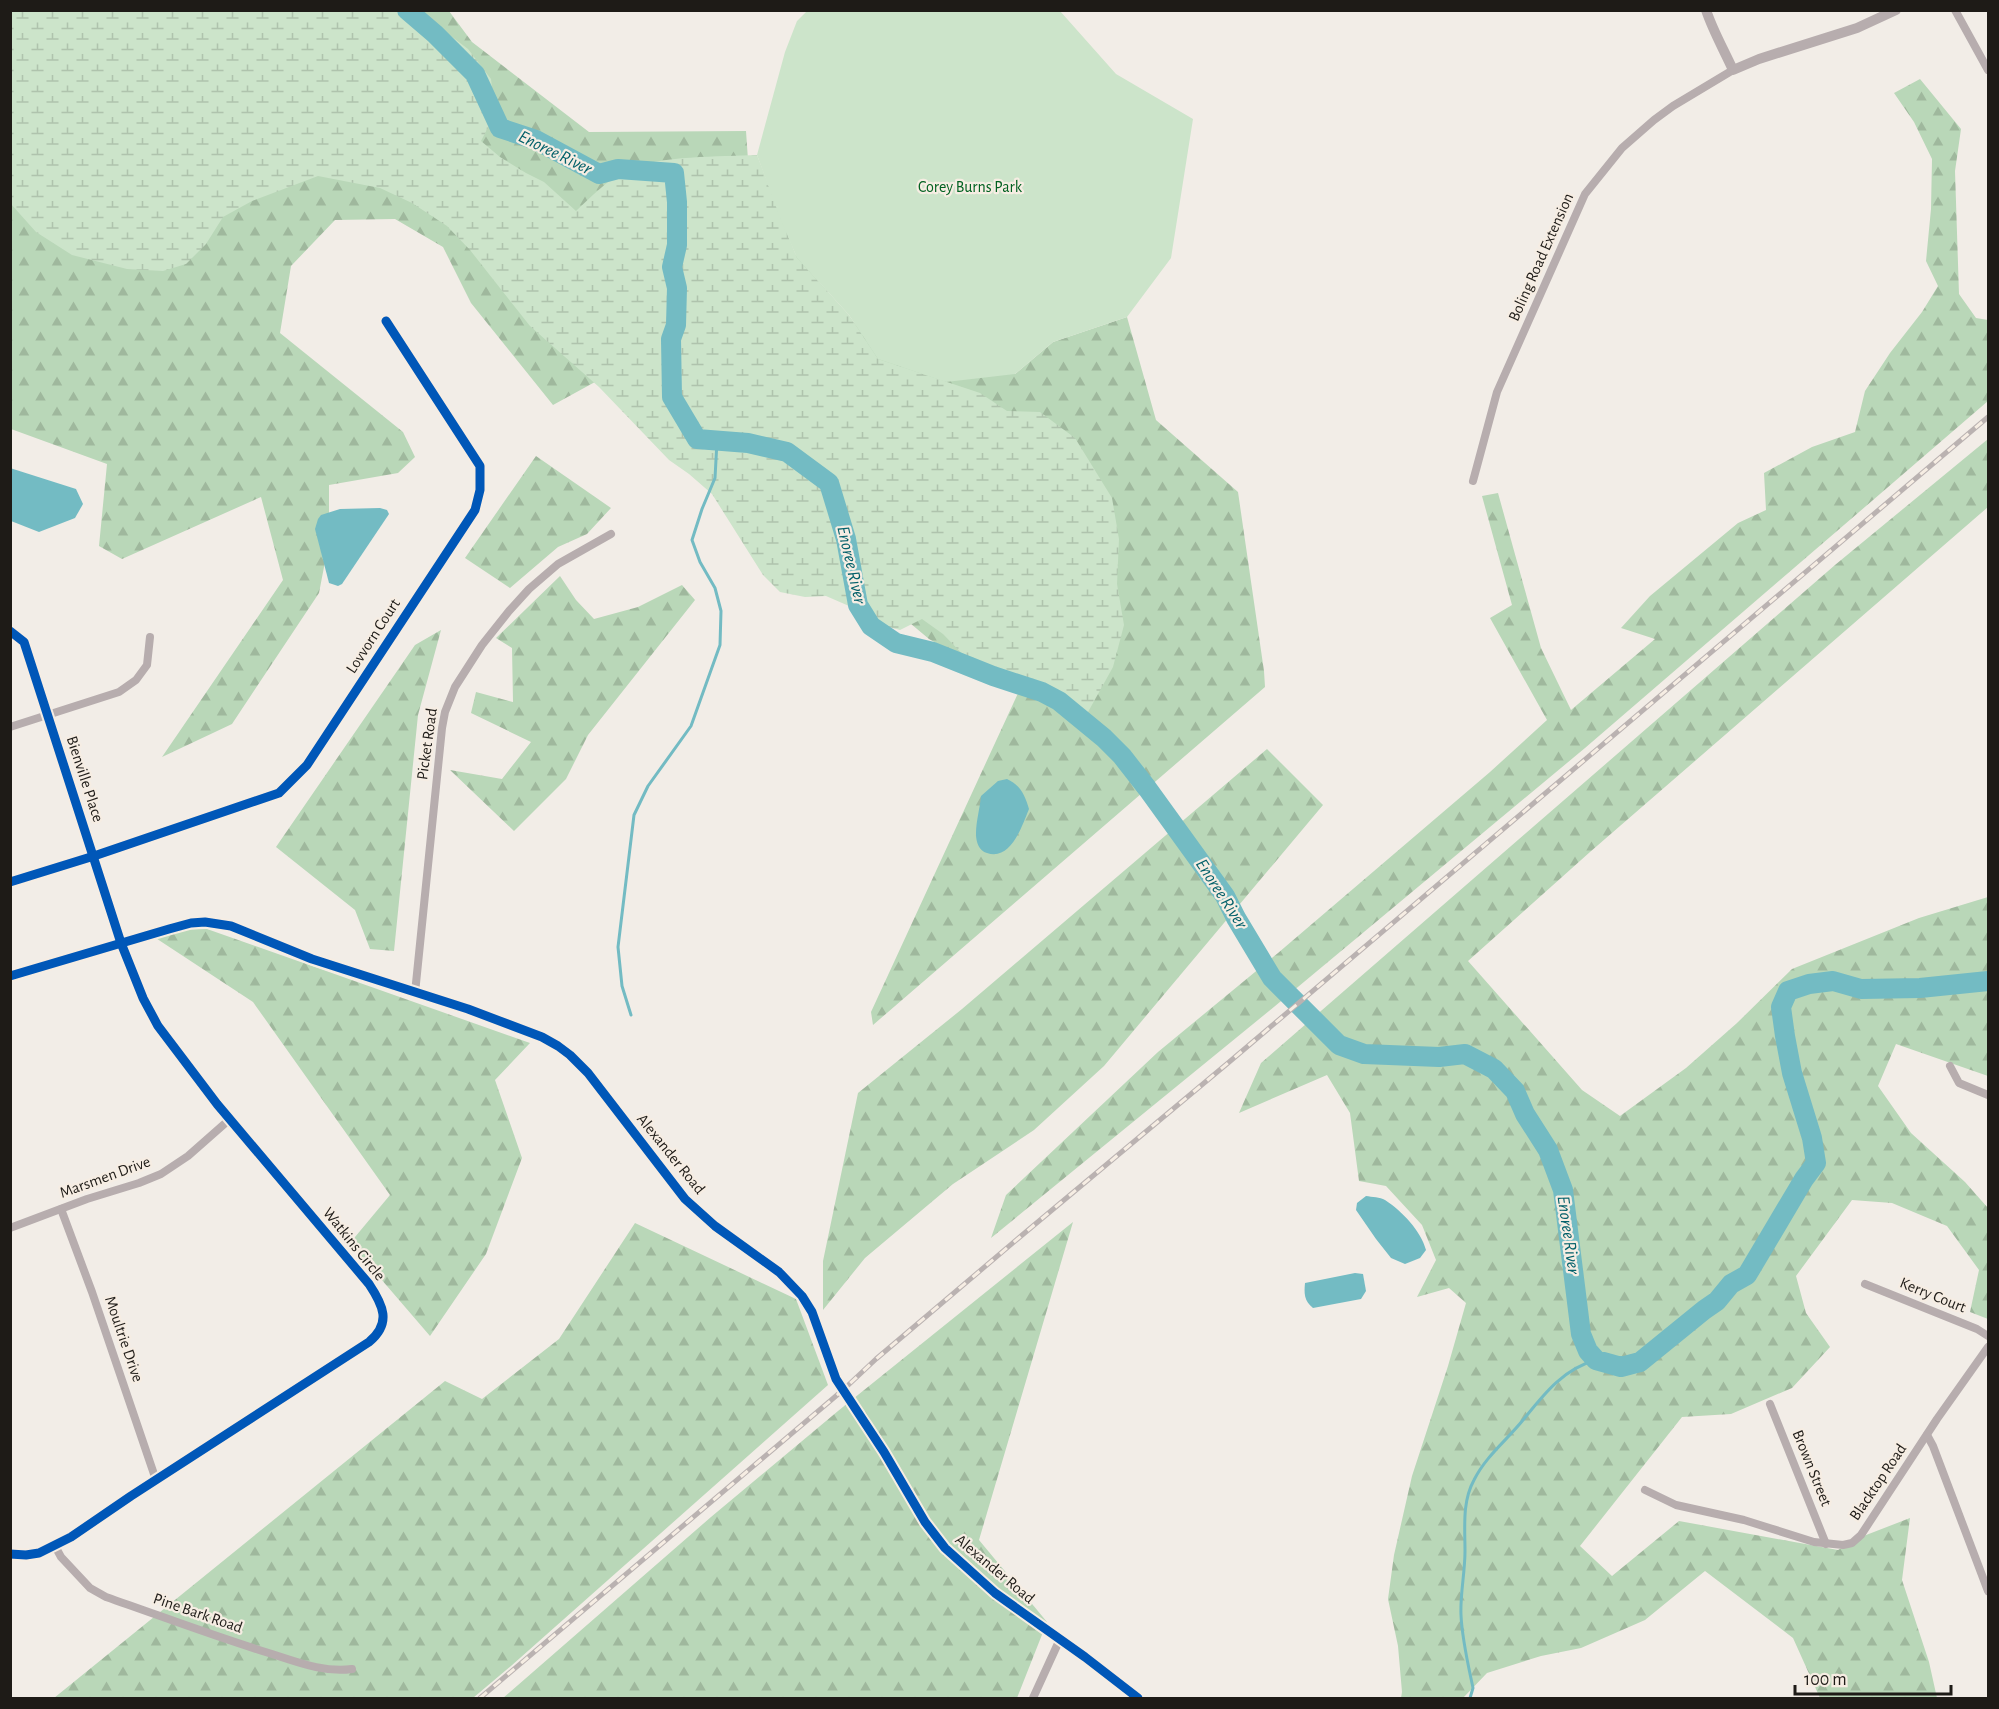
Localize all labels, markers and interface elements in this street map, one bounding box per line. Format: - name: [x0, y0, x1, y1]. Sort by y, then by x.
- water label: Enoree River: [515, 128, 596, 179]
- park label: Corey Burns Park: [918, 179, 1023, 196]
- street label: Boling Road Extension: [1506, 191, 1576, 323]
- water label: Enoree River: [833, 524, 869, 607]
- street label: Lovvorn Court: [343, 596, 403, 676]
- street label: Picket Road: [414, 707, 440, 781]
- street label: Bienville Place: [64, 734, 106, 824]
- water label: Enoree River: [1192, 856, 1251, 933]
- street label: Alexander Road: [634, 1111, 708, 1197]
- street label: Marsmen Drive: [58, 1153, 152, 1201]
- water label: Enoree River: [1554, 1195, 1583, 1277]
- street label: Watkins Circle: [320, 1204, 388, 1284]
- street label: Kerry Court: [1897, 1274, 1968, 1316]
- street label: Moultrie Drive: [102, 1294, 146, 1384]
- street label: Brown Street: [1789, 1428, 1835, 1508]
- street label: Blacktop Road: [1847, 1441, 1909, 1523]
- street label: Alexander Road: [952, 1531, 1038, 1607]
- street label: Pine Bark Road: [151, 1590, 245, 1636]
- scale bar: [1795, 1658, 1951, 1696]
- text: 100 m: [1804, 1671, 1847, 1689]

